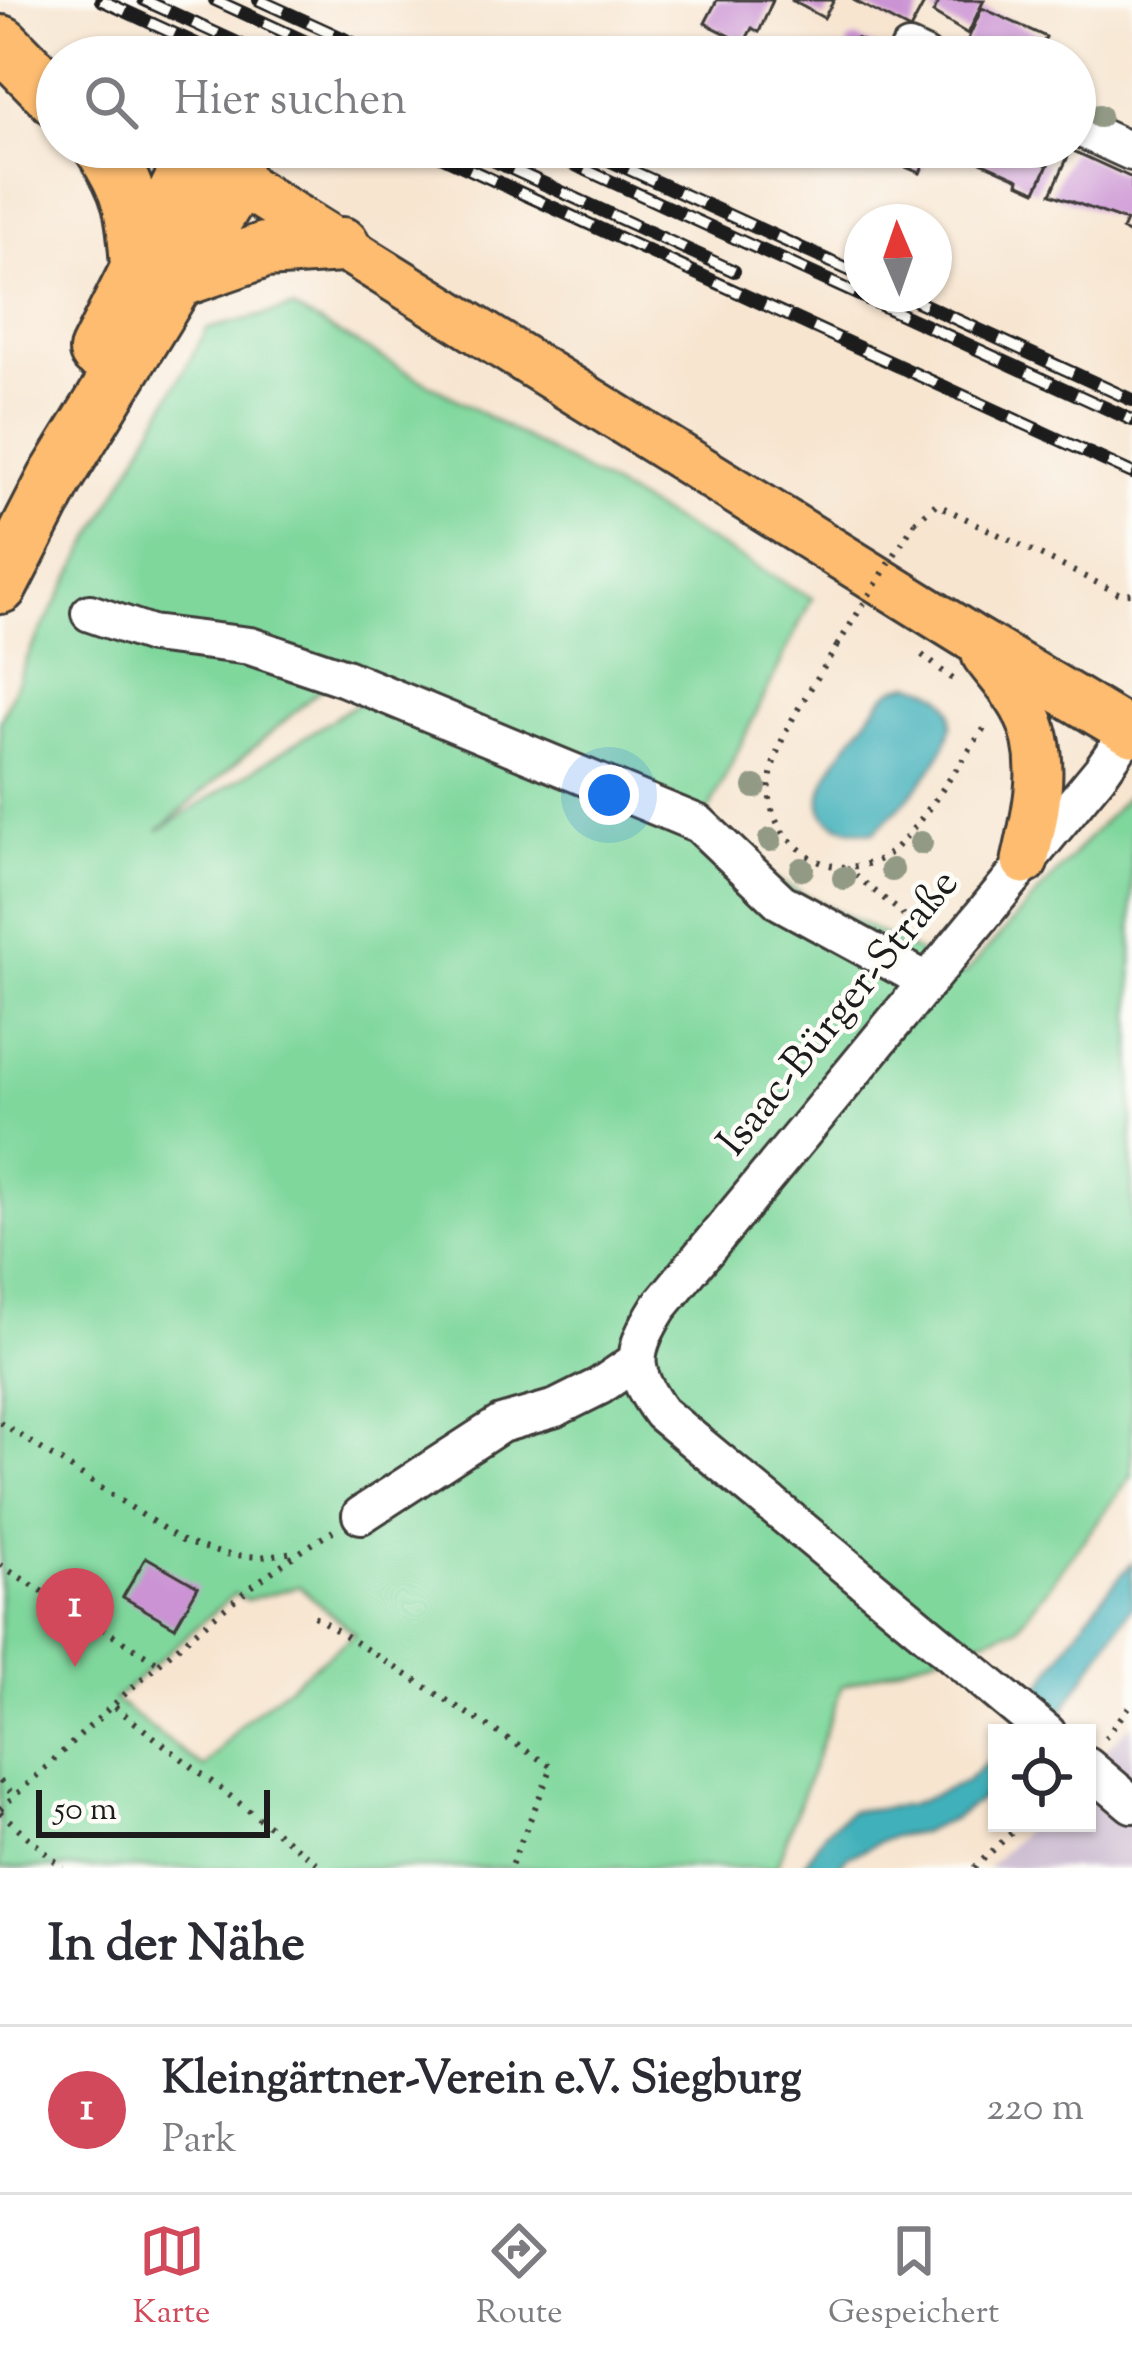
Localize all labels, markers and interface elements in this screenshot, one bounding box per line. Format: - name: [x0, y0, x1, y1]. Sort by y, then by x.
- search box: [36, 36, 1096, 168]
- icon: search: [78, 69, 144, 135]
- text: Hier suchen: [174, 70, 407, 135]
- north arrow: [844, 204, 952, 312]
- your location: [579, 765, 639, 825]
- street label: Isaac-Bürger-Straße: [705, 857, 975, 1171]
- pin: 1: [36, 1568, 114, 1667]
- map controls: [988, 1724, 1096, 1832]
- button: locate: [988, 1724, 1096, 1832]
- scale bar: [36, 1784, 270, 1837]
- text: 50 m: [54, 1787, 117, 1835]
- text: In der Nähe: [48, 1910, 305, 1983]
- text: Kleingärtner-Verein e.V. Siegburg: [162, 2049, 802, 2114]
- text: 1: [80, 2082, 94, 2138]
- text: 220 m: [986, 2082, 1084, 2138]
- text: Park: [162, 2114, 237, 2170]
- tab: Karte: [133, 2218, 210, 2338]
- tab: Route: [476, 2218, 563, 2338]
- tab: Gespeichert: [828, 2218, 999, 2338]

